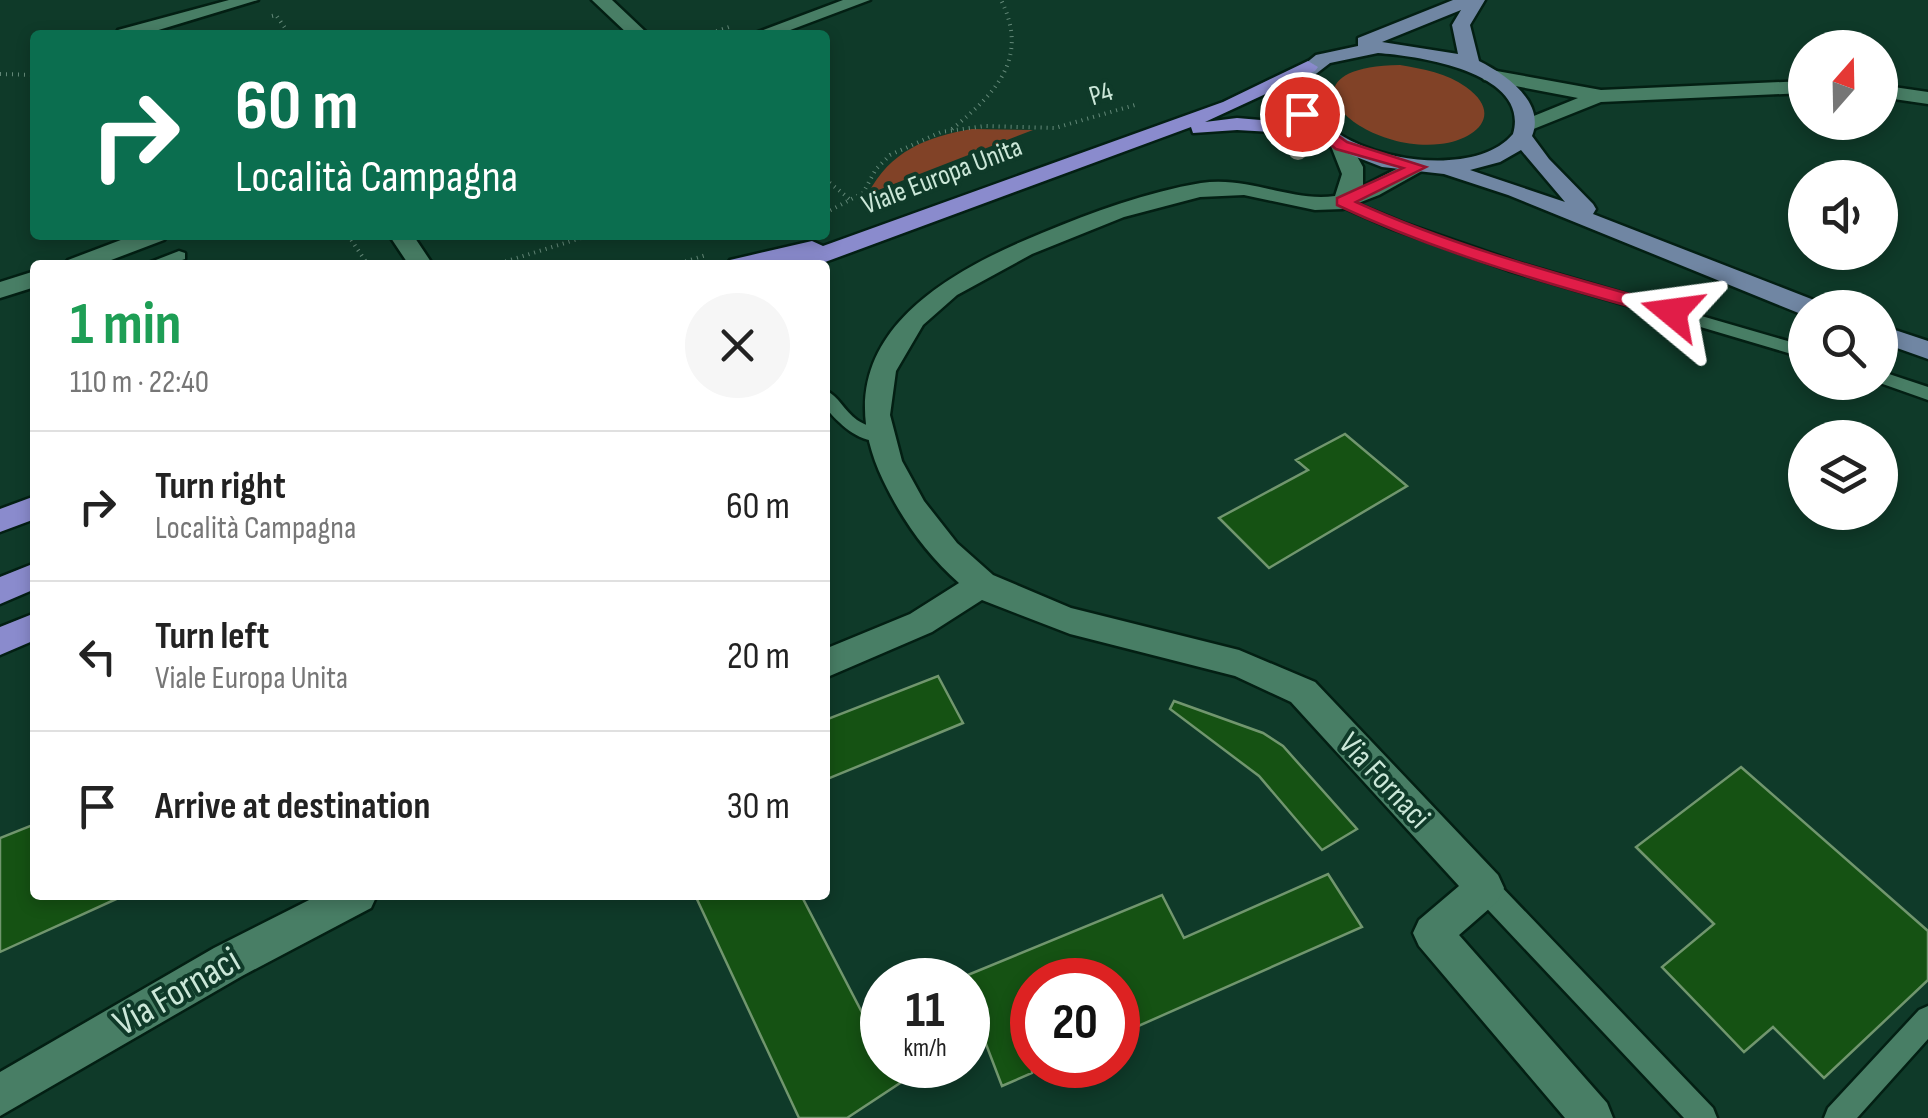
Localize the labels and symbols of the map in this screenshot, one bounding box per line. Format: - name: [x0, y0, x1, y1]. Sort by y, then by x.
- north arrow: [1788, 30, 1898, 140]
- pin: [1260, 72, 1345, 157]
- street label: P4: [1085, 75, 1117, 113]
- street label: Viale Europa Unita: [857, 130, 1027, 222]
- position arrow: [1620, 260, 1724, 364]
- street label: Via Fornaci: [1330, 725, 1438, 837]
- street label: Via Fornaci: [106, 938, 248, 1046]
- speed limit sign: 20: [1010, 958, 1140, 1088]

